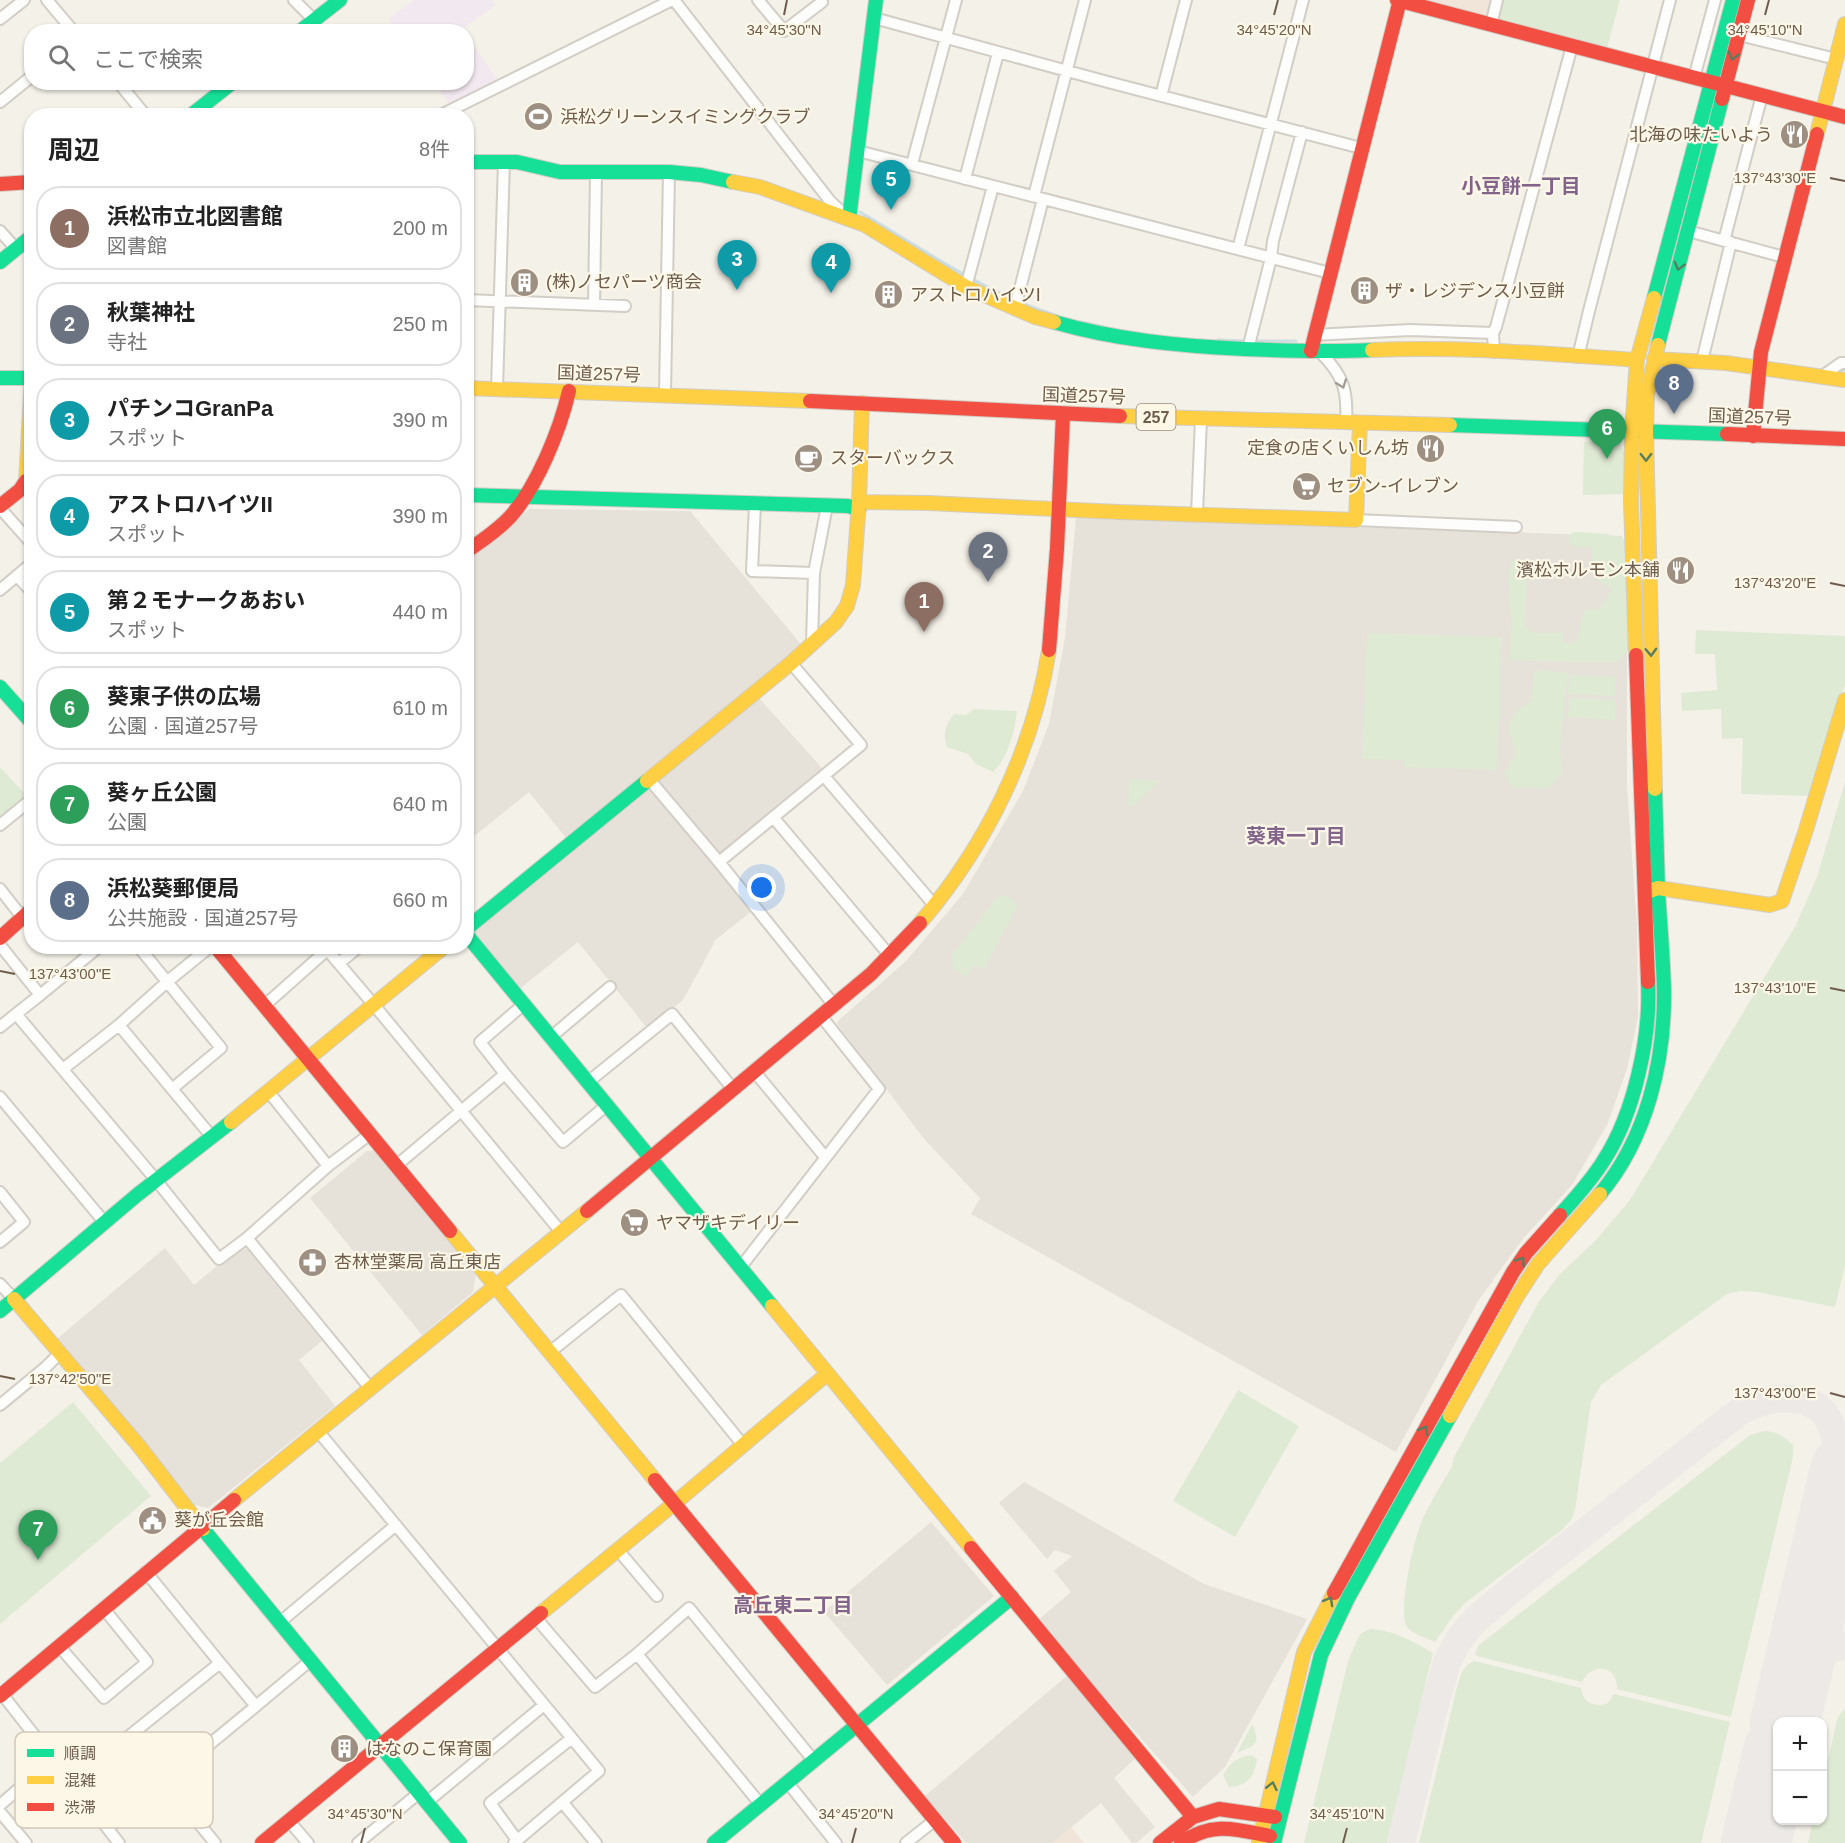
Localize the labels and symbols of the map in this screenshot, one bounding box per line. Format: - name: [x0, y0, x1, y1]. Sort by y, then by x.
- text: 34°45'30"N: [746, 21, 822, 38]
- text: 34°45'20"N: [1236, 21, 1312, 38]
- text: 34°45'10"N: [1727, 21, 1803, 38]
- one-way arrow: [1728, 51, 1741, 61]
- sports icon: 浜松グリーンスイミングクラブ: [523, 101, 555, 133]
- place label: 浜松グリーンスイミングクラブ: [560, 107, 810, 127]
- restaurant icon: 北海の味たいよう: [1778, 119, 1810, 151]
- place label: 北海の味たいよう: [1629, 125, 1773, 145]
- pin: 5: [872, 160, 910, 210]
- text: 137°43'30"E: [1734, 169, 1816, 186]
- district label: 小豆餅一丁目: [1461, 175, 1581, 197]
- pin: 3: [718, 240, 756, 290]
- pin: 4: [812, 244, 850, 293]
- one-way arrow: [1674, 260, 1686, 270]
- building icon: (株)ノセパーツ商会: [509, 266, 541, 298]
- place label: (株)ノセパーツ商会: [546, 272, 702, 292]
- building icon: ザ・レジデンス小豆餅: [1348, 275, 1380, 307]
- building icon: アストロハイツI: [873, 279, 905, 311]
- place label: ザ・レジデンス小豆餅: [1385, 281, 1565, 301]
- place label: アストロハイツI: [910, 285, 1041, 305]
- street label: 国道257号: [557, 363, 641, 385]
- pin: 8: [1654, 364, 1694, 414]
- one-way arrow: [1334, 378, 1347, 389]
- street label: 国道257号: [1042, 385, 1126, 407]
- road number: 257: [1136, 404, 1176, 430]
- street label: 国道257号: [1708, 406, 1792, 428]
- pin: 6: [1588, 410, 1626, 459]
- restaurant icon: 定食の店くいしん坊: [1414, 432, 1446, 464]
- place label: 定食の店くいしん坊: [1247, 438, 1409, 458]
- cafe icon: スターバックス: [793, 442, 825, 474]
- place label: スターバックス: [830, 448, 955, 468]
- one-way arrow: [1640, 452, 1653, 461]
- supermarket icon: セブン-イレブン: [1290, 470, 1322, 502]
- place label: セブン-イレブン: [1327, 476, 1459, 496]
- pin: 2: [968, 532, 1008, 582]
- restaurant icon: 濱松ホルモン本舗: [1665, 554, 1697, 586]
- place label: 濱松ホルモン本舗: [1516, 560, 1660, 580]
- text: 137°43'20"E: [1734, 574, 1816, 591]
- pin: 1: [904, 582, 944, 632]
- one-way arrow: [1645, 647, 1658, 656]
- district label: 葵東一丁目: [1246, 825, 1346, 847]
- your location: [747, 873, 776, 902]
- text: 137°43'00"E: [29, 965, 111, 982]
- text: 137°43'10"E: [1734, 979, 1816, 996]
- supermarket icon: ヤマザキデイリー: [619, 1207, 651, 1239]
- place label: ヤマザキデイリー: [656, 1213, 800, 1233]
- pharmacy icon: 杏林堂薬局 高丘東店: [297, 1246, 329, 1278]
- place label: 杏林堂薬局 高丘東店: [334, 1252, 501, 1272]
- one-way arrow: [1514, 1257, 1525, 1268]
- text: 137°42'50"E: [29, 1370, 111, 1387]
- text: 137°43'00"E: [1734, 1384, 1816, 1401]
- one-way arrow: [1417, 1426, 1428, 1436]
- public building icon: 葵が丘会館: [137, 1504, 169, 1536]
- pin: 7: [18, 1510, 57, 1560]
- place label: 葵が丘会館: [174, 1510, 264, 1530]
- district label: 高丘東二丁目: [733, 1594, 853, 1616]
- one-way arrow: [1322, 1596, 1333, 1607]
- legend: [15, 1732, 213, 1828]
- building icon: はなのこ保育園: [329, 1733, 361, 1765]
- place label: はなのこ保育園: [366, 1739, 492, 1759]
- text: 順調: [64, 1745, 96, 1762]
- text: 混雑: [64, 1772, 96, 1789]
- one-way arrow: [1265, 1781, 1278, 1791]
- text: 渋滞: [64, 1799, 96, 1816]
- text: 34°45'30"N: [327, 1805, 403, 1822]
- text: 34°45'20"N: [818, 1805, 894, 1822]
- text: 34°45'10"N: [1309, 1805, 1385, 1822]

